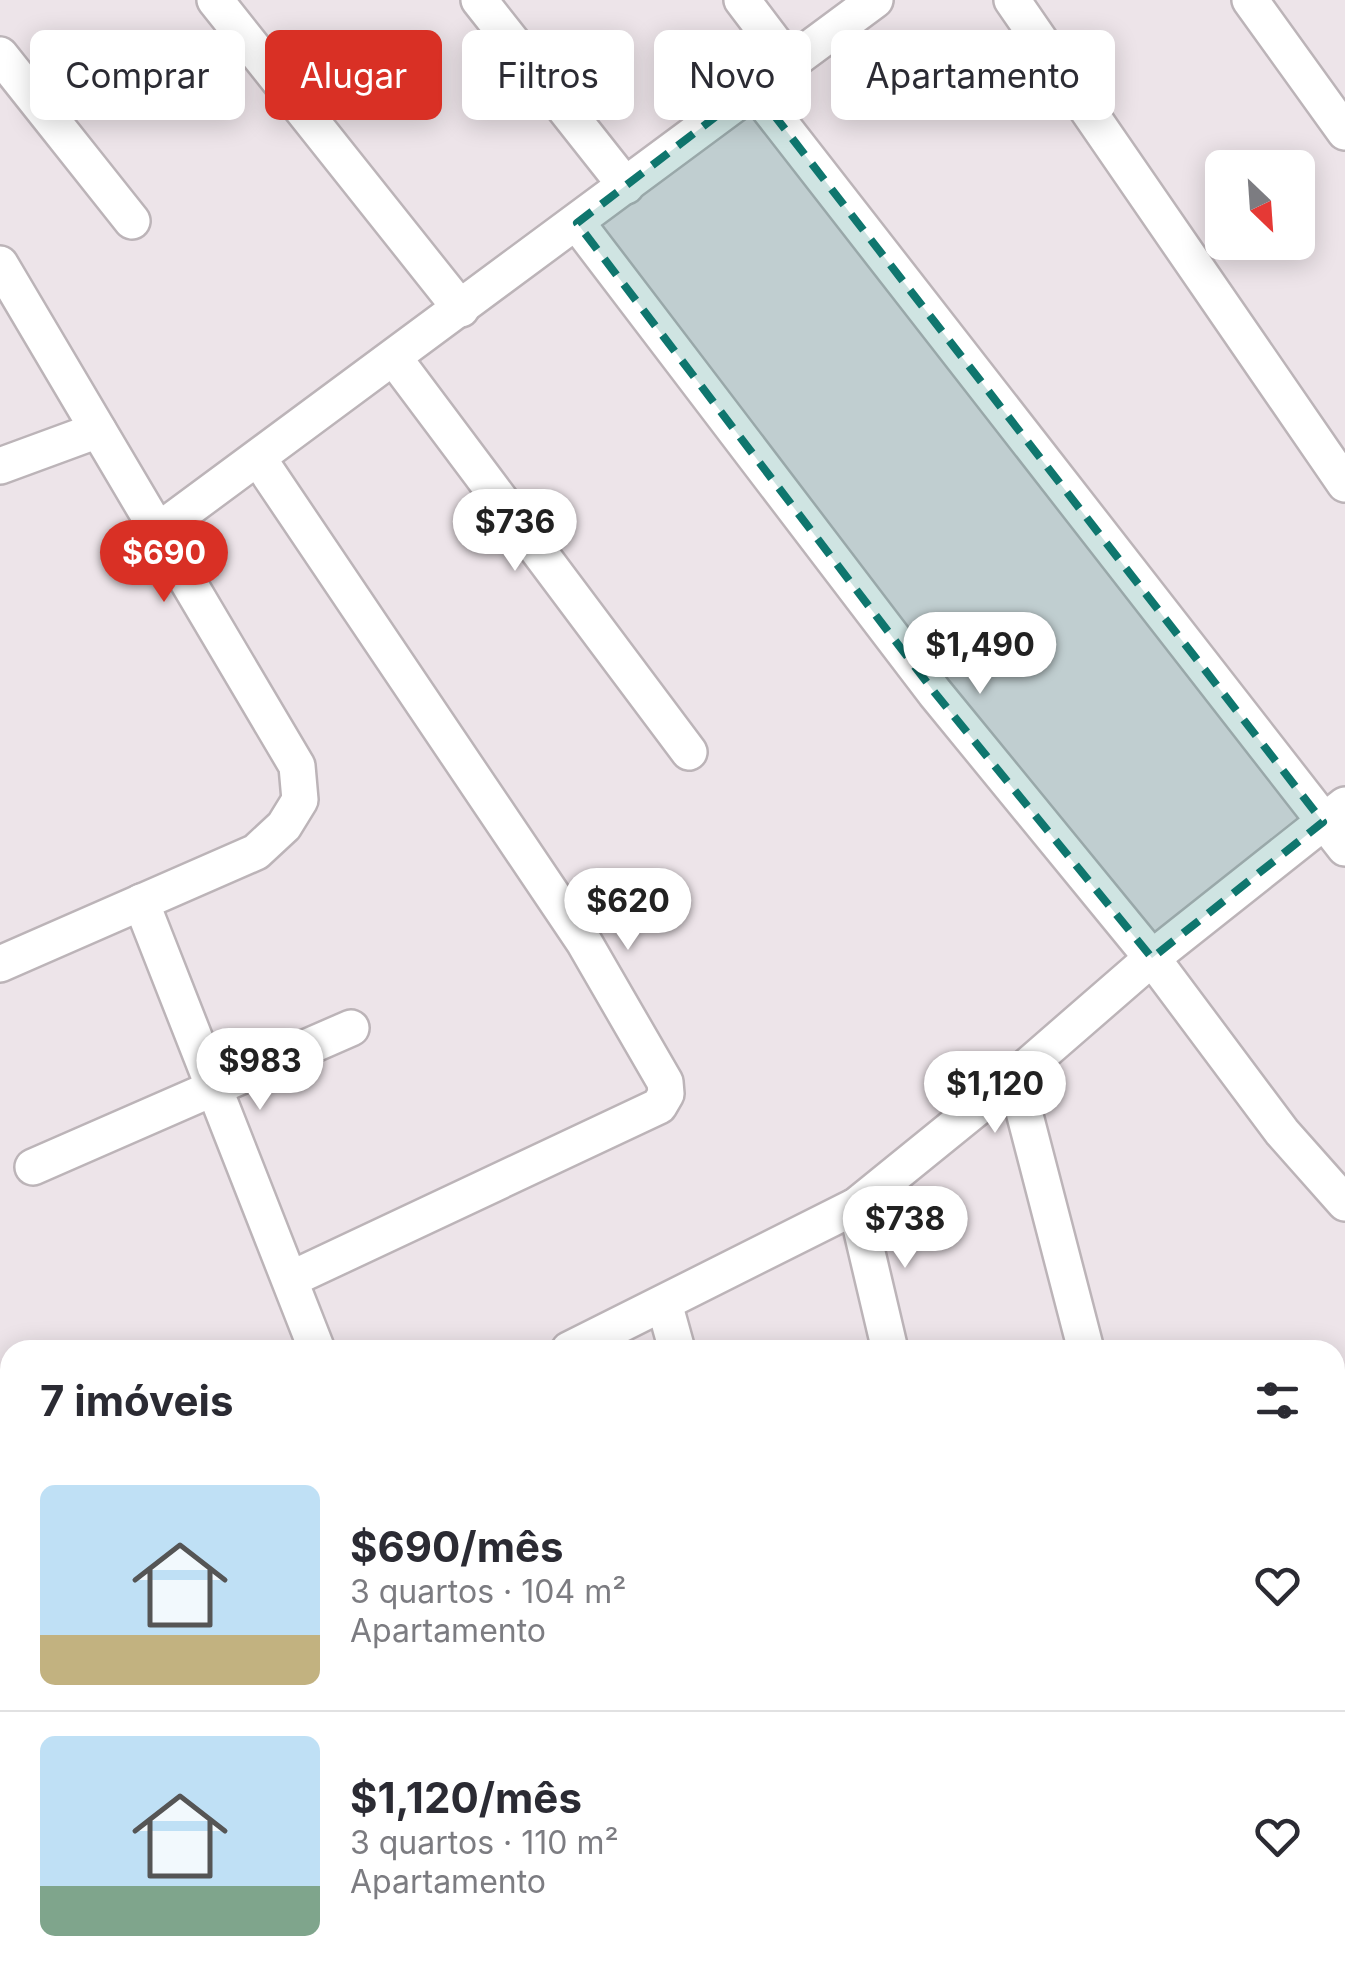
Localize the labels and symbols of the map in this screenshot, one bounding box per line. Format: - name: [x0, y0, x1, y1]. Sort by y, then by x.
- north arrow: [1205, 150, 1315, 260]
- pin: $736: [456, 489, 574, 574]
- pin: $690: [105, 520, 223, 605]
- pin: $1,490: [899, 612, 1061, 697]
- pin: $620: [569, 868, 687, 953]
- pin: $983: [201, 1028, 319, 1113]
- pin: $1,120: [914, 1051, 1076, 1136]
- pin: $738: [846, 1186, 964, 1271]

